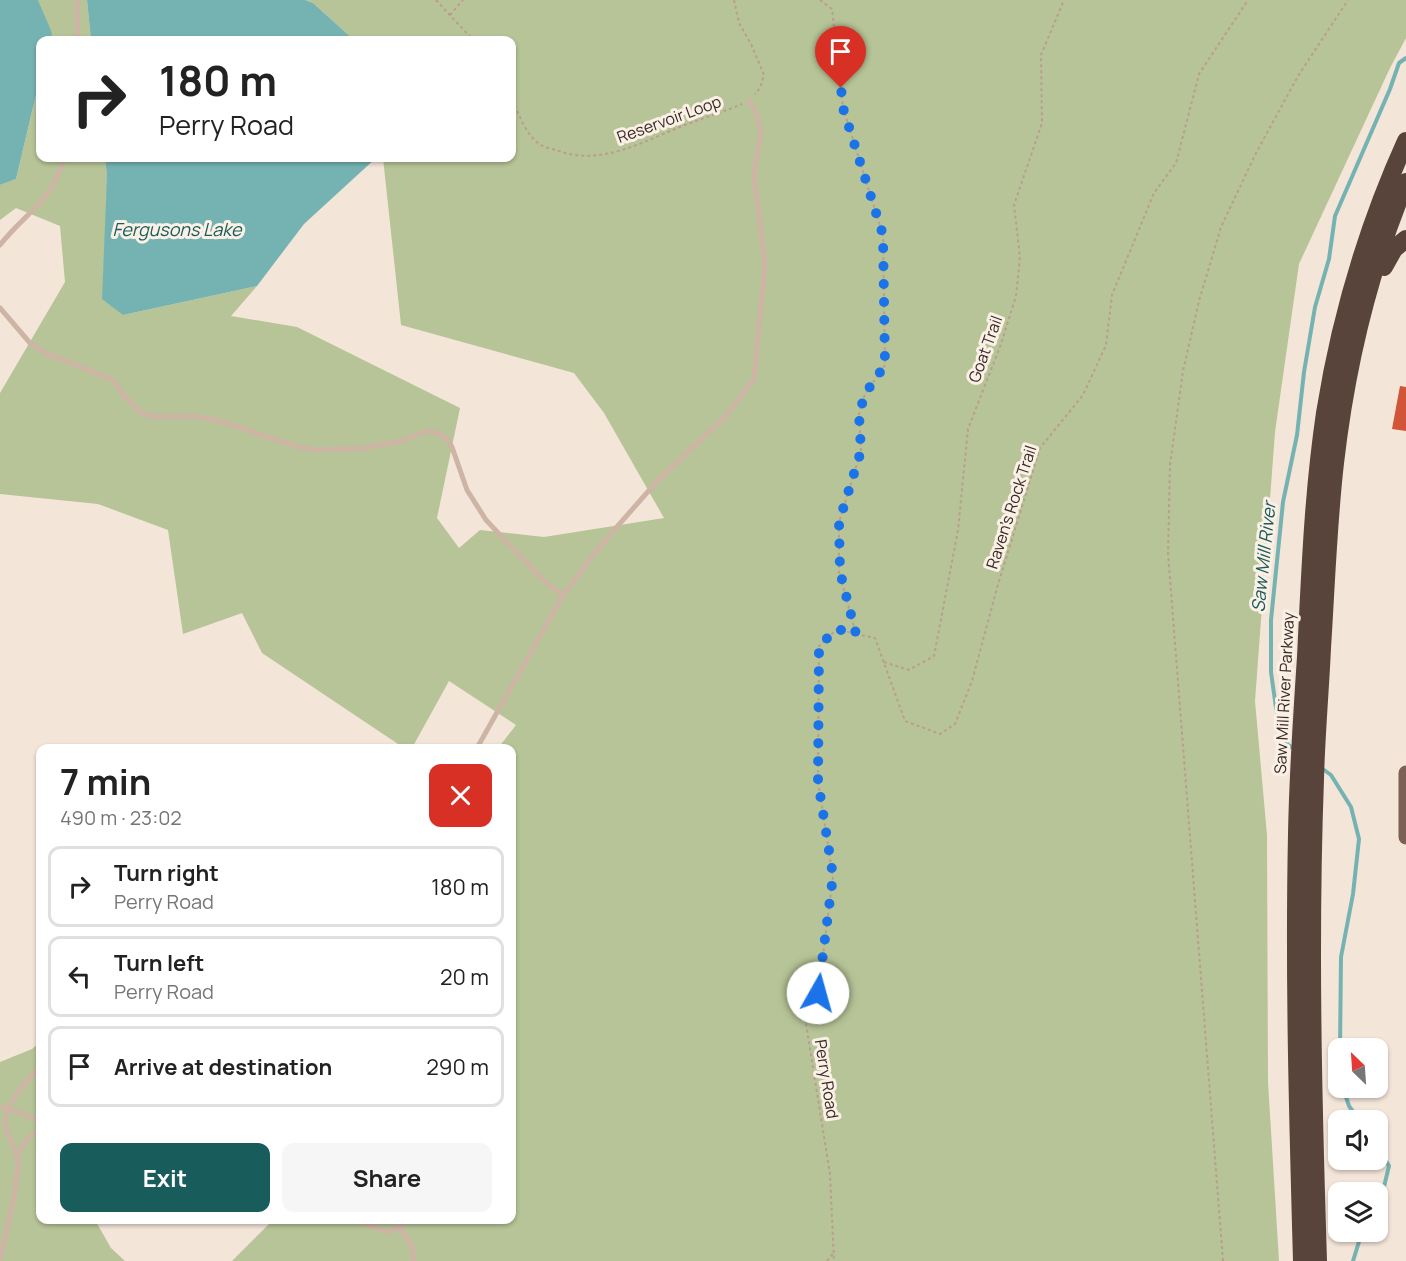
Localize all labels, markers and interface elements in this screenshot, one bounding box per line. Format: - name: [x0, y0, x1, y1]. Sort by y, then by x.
- pin: [815, 26, 866, 88]
- icon: arrive: [824, 35, 857, 68]
- text: 180 m: [159, 51, 277, 109]
- icon: right: [60, 60, 138, 138]
- street label: Reservoir Loop: [614, 90, 724, 148]
- text: Perry Road: [159, 106, 294, 143]
- water label: Fergusons Lake: [112, 217, 243, 241]
- street label: Goat Trail: [963, 312, 1007, 386]
- street label: Raven's Rock Trail: [981, 443, 1041, 571]
- water label: Saw Mill River: [1245, 498, 1281, 613]
- street label: Saw Mill River Parkway: [1269, 611, 1299, 775]
- text: 7 min: [60, 757, 151, 806]
- button: close: [429, 764, 492, 827]
- text: 490 m · 23:02: [60, 804, 182, 831]
- text: Turn right: [114, 858, 219, 888]
- icon: right: [63, 870, 96, 903]
- text: 180 m: [431, 872, 489, 902]
- text: Perry Road: [114, 888, 214, 915]
- text: Turn left: [114, 948, 204, 978]
- icon: left: [63, 960, 96, 993]
- position arrow: [786, 961, 850, 1025]
- text: 20 m: [440, 962, 489, 992]
- text: Perry Road: [114, 978, 214, 1005]
- street label: Perry Road: [810, 1038, 844, 1120]
- north arrow: [1328, 1038, 1388, 1098]
- map controls: [1328, 1038, 1388, 1242]
- icon: arrive: [63, 1050, 96, 1083]
- text: Arrive at destination: [114, 1052, 332, 1082]
- text: 290 m: [426, 1052, 489, 1082]
- button: sound: [1328, 1110, 1388, 1170]
- button: Exit: [60, 1143, 270, 1212]
- button: Share: [282, 1143, 492, 1212]
- button: layers: [1328, 1182, 1388, 1242]

